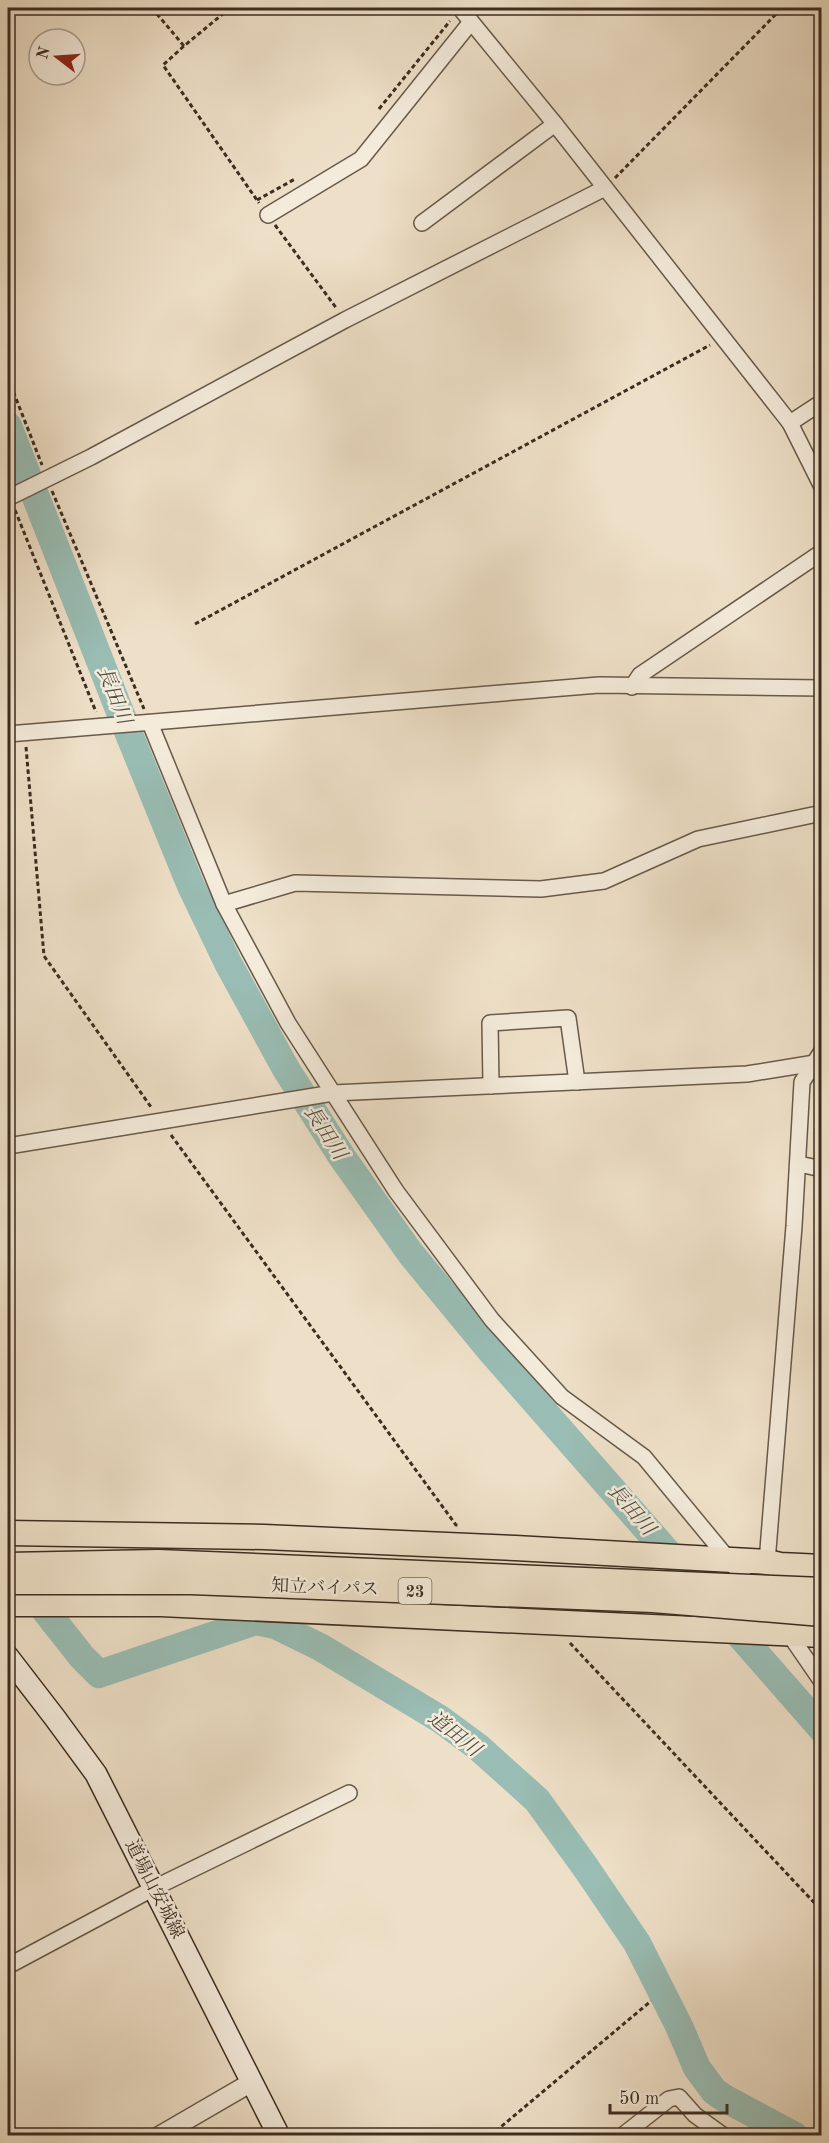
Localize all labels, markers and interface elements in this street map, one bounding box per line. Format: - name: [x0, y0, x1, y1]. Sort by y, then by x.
- north arrow: [27, 27, 87, 87]
- text: N: [35, 44, 54, 61]
- water label: 長田川: [93, 663, 136, 729]
- water label: 長田川: [300, 1101, 352, 1165]
- water label: 長田川: [603, 1480, 661, 1541]
- street label: 知立バイパス: [271, 1575, 379, 1599]
- road number: 23: [398, 1578, 432, 1604]
- water label: 道田川: [424, 1707, 486, 1762]
- street label: 道場山安城線: [122, 1836, 188, 1942]
- scale bar: [610, 2077, 727, 2115]
- text: 50 m: [619, 2090, 659, 2108]

